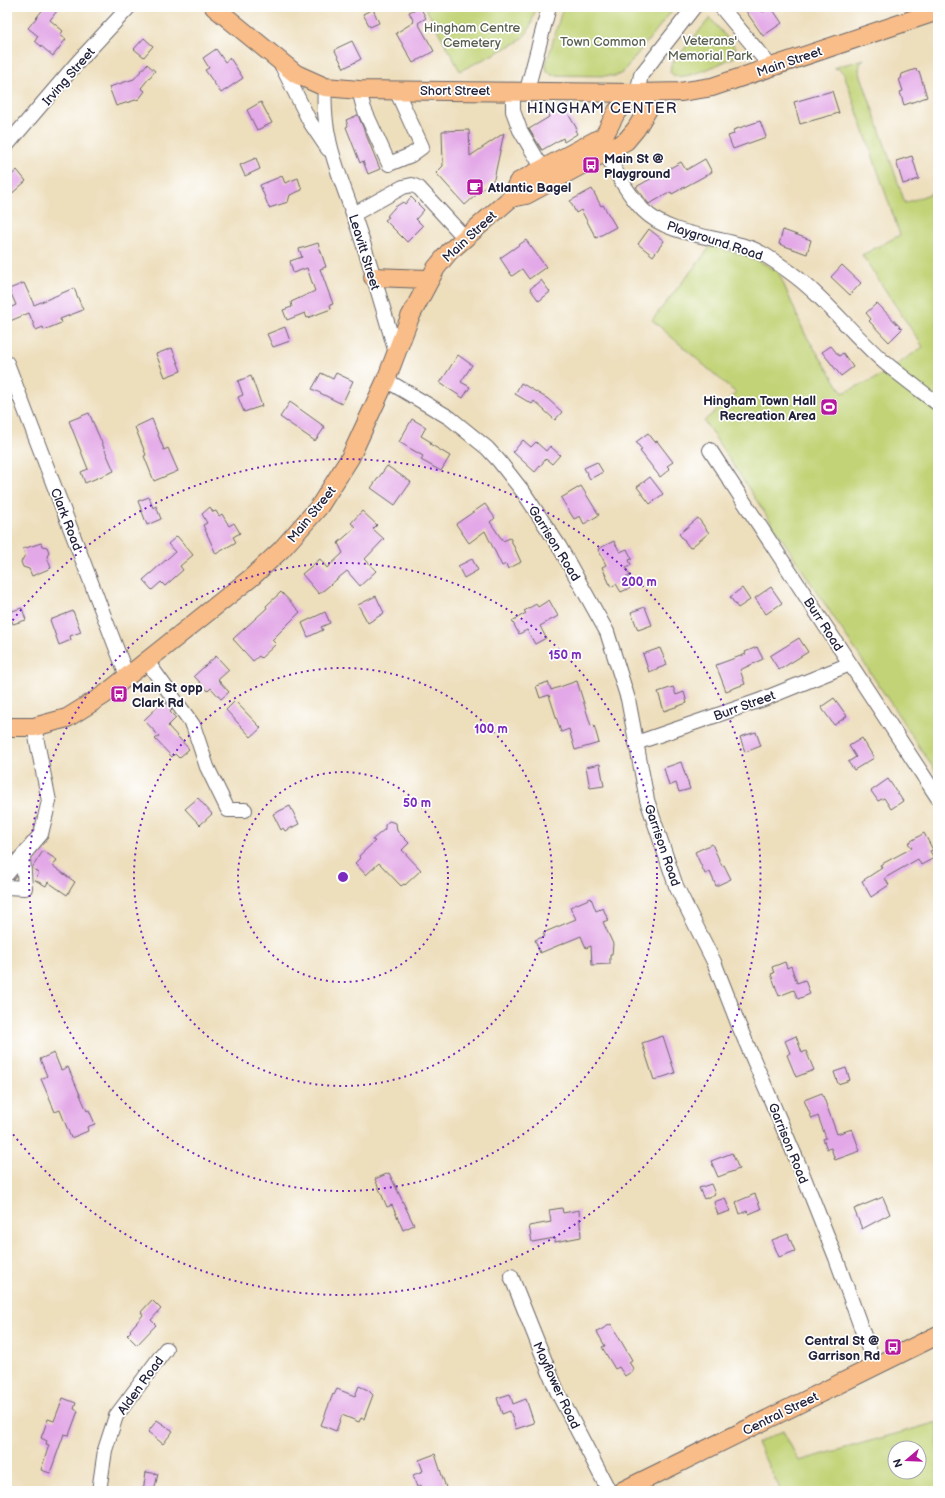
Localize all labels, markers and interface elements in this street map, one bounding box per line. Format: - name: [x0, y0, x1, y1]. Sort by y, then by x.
- park label: Hingham Centre Cemetery: [424, 20, 521, 51]
- park label: Veterans' Memorial Park: [668, 33, 753, 64]
- park label: Town Common: [560, 34, 646, 50]
- street label: Main Street: [755, 43, 824, 81]
- street label: Irving Street: [39, 44, 98, 109]
- street label: Short Street: [420, 83, 490, 99]
- district label: HINGHAM CENTER: [527, 99, 677, 118]
- place label: Main St @ Playground: [604, 151, 670, 182]
- bus stop icon: Main St @ Playground: [581, 155, 601, 175]
- cafe icon: Atlantic Bagel: [465, 177, 485, 197]
- place label: Atlantic Bagel: [487, 180, 571, 196]
- street label: Main Street: [439, 208, 500, 266]
- street label: Leavitt Street: [345, 212, 383, 292]
- street label: Playground Road: [665, 218, 765, 264]
- place label: Hingham Town Hall Recreation Area: [703, 393, 816, 424]
- sports icon: Hingham Town Hall Recreation Area: [819, 397, 839, 417]
- street label: Main Street: [284, 483, 339, 546]
- street label: Clark Road: [47, 486, 85, 553]
- street label: Garrison Road: [525, 503, 584, 584]
- text: 200 m: [621, 575, 657, 590]
- street label: Burr Road: [800, 595, 846, 654]
- text: 150 m: [549, 648, 581, 663]
- place label: Main St opp Clark Rd: [132, 680, 203, 711]
- bus stop icon: Main St opp Clark Rd: [109, 684, 129, 704]
- street label: Burr Street: [711, 687, 777, 724]
- text: 100 m: [474, 722, 508, 737]
- text: 50 m: [403, 796, 431, 811]
- street label: Garrison Road: [641, 802, 684, 888]
- centre of rings: [336, 870, 350, 884]
- street label: Garrison Road: [765, 1101, 812, 1186]
- place label: Central St @ Garrison Rd: [805, 1333, 880, 1364]
- bus stop icon: Central St @ Garrison Rd: [883, 1337, 903, 1357]
- street label: Mayflower Road: [529, 1340, 583, 1431]
- street label: Alden Road: [114, 1353, 167, 1418]
- street label: Central Street: [740, 1389, 821, 1439]
- north arrow: [887, 1440, 927, 1480]
- text: N: [891, 1457, 906, 1469]

